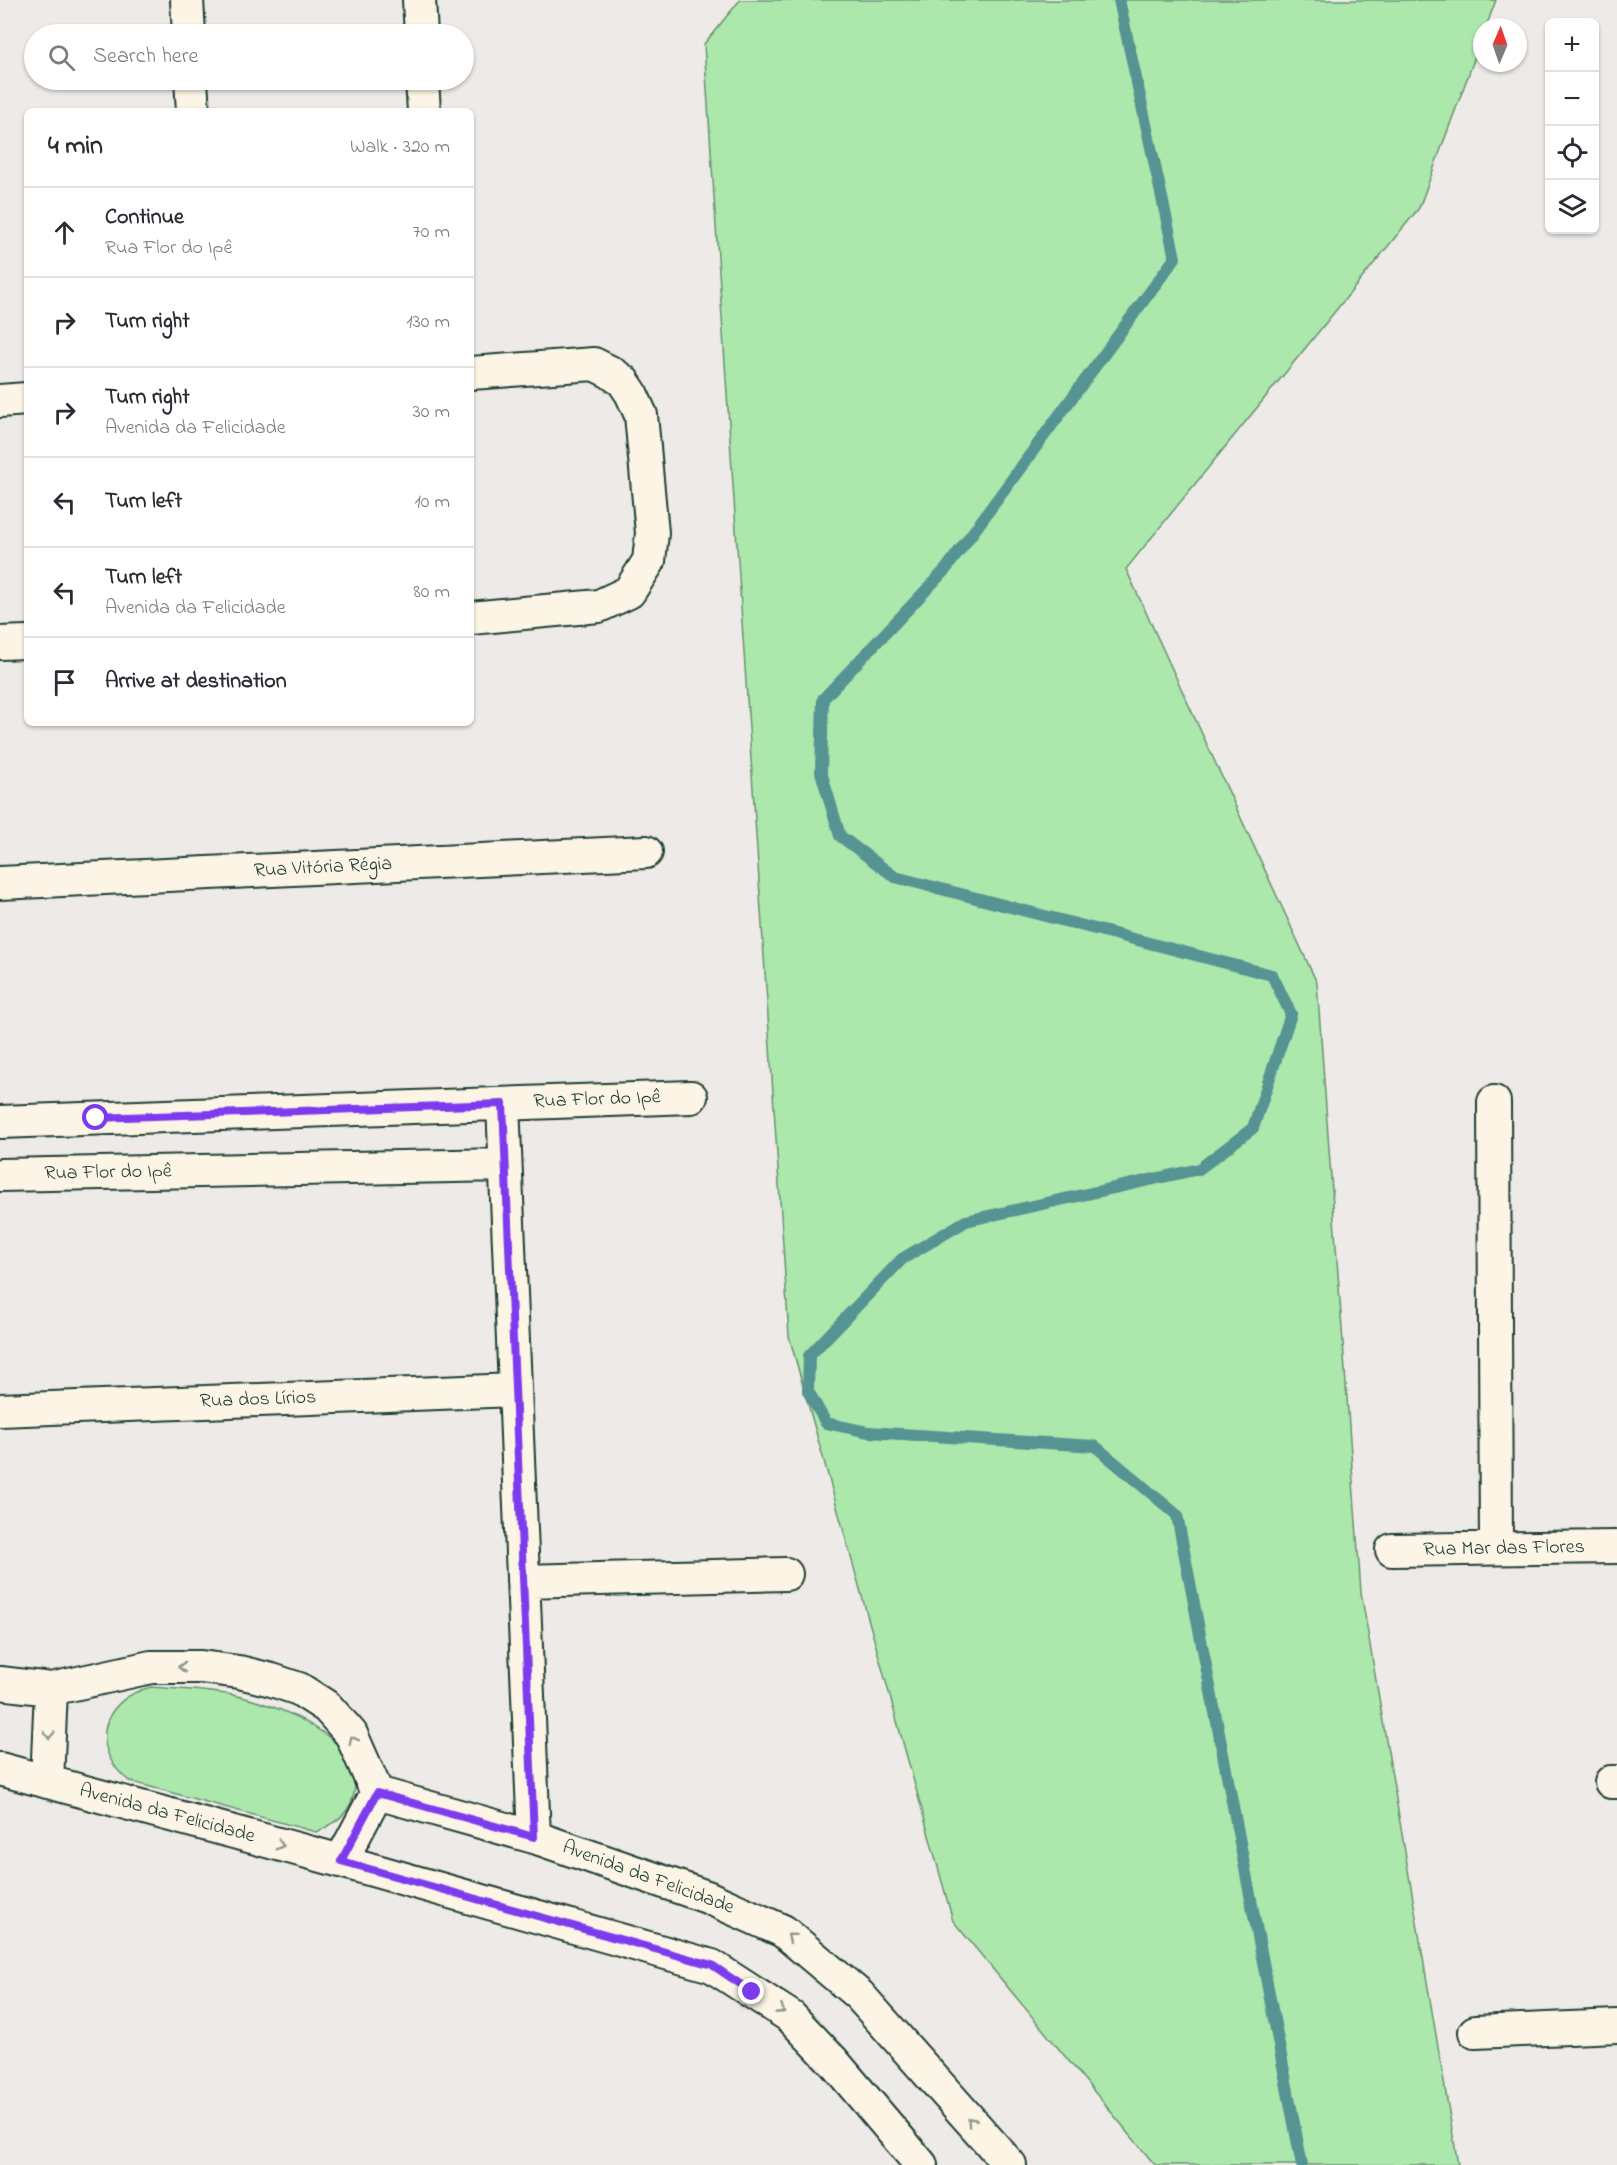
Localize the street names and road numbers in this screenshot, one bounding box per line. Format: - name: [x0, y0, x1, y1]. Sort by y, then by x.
- street label: Rua Vitória Régia: [253, 850, 393, 887]
- street label: Rua Flor do Ipê: [533, 1083, 661, 1117]
- street label: Rua Flor do Ipê: [44, 1157, 172, 1189]
- street label: Rua dos Lírios: [199, 1383, 317, 1417]
- street label: Rua Mar das Flores: [1423, 1533, 1585, 1565]
- street label: Avenida da Felicidade: [76, 1777, 258, 1851]
- street label: Avenida da Felicidade: [558, 1833, 738, 1923]

